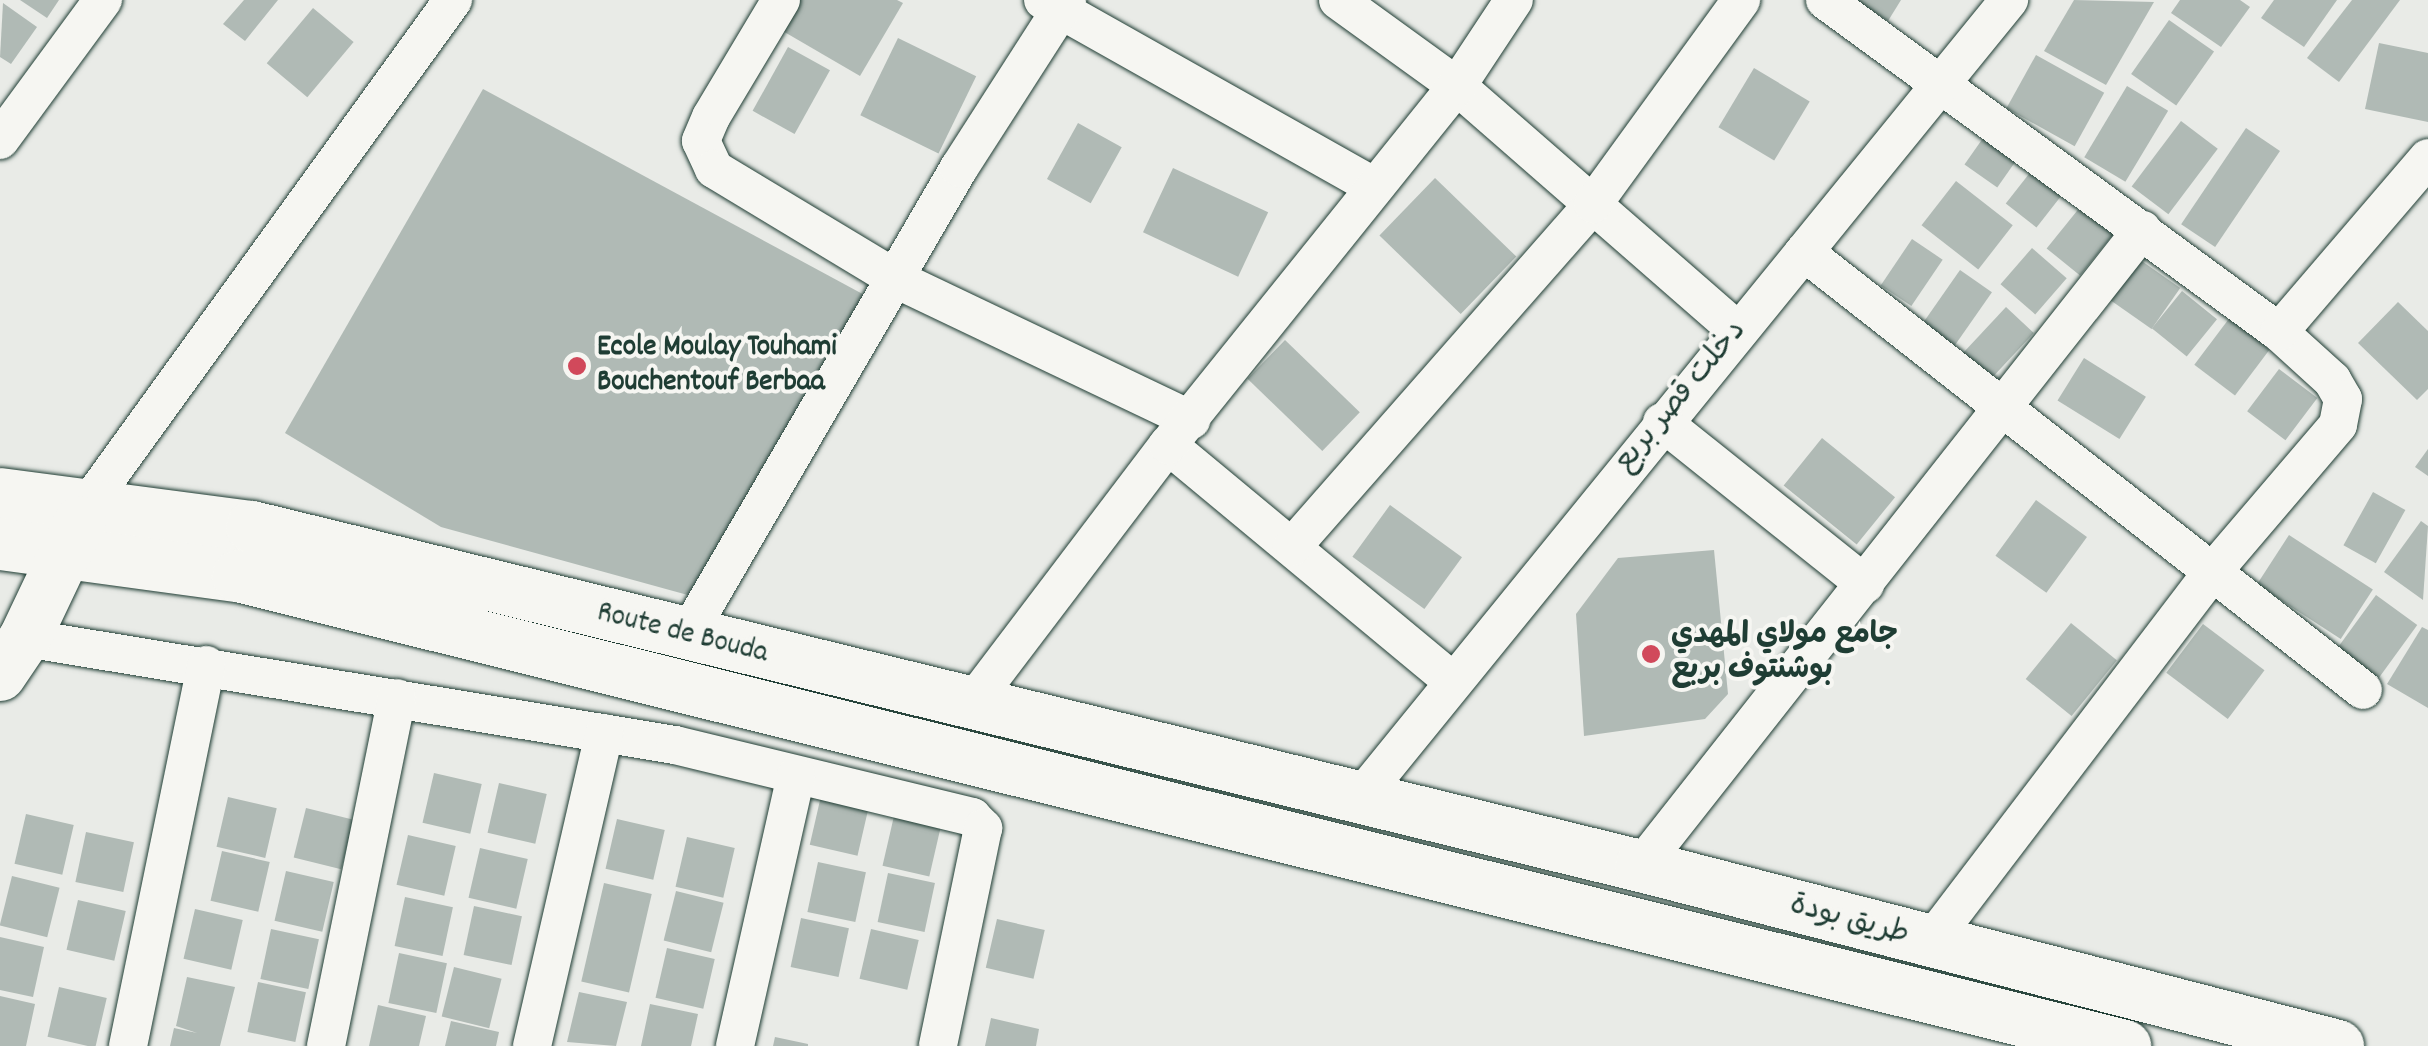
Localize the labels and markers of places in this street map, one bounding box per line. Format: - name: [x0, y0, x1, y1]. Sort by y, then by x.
- place label: Ecole Moulay Touhami Bouchentouf Berbaa: [597, 331, 837, 402]
- marker: Ecole Moulay Touhami Bouchentouf Berbaa: [566, 355, 588, 377]
- place label: جامع مولاي المهدي بوشنتوف بربع: [1671, 619, 1898, 690]
- marker: جامع مولاي المهدي بوشنتوف بربع: [1640, 643, 1662, 665]

